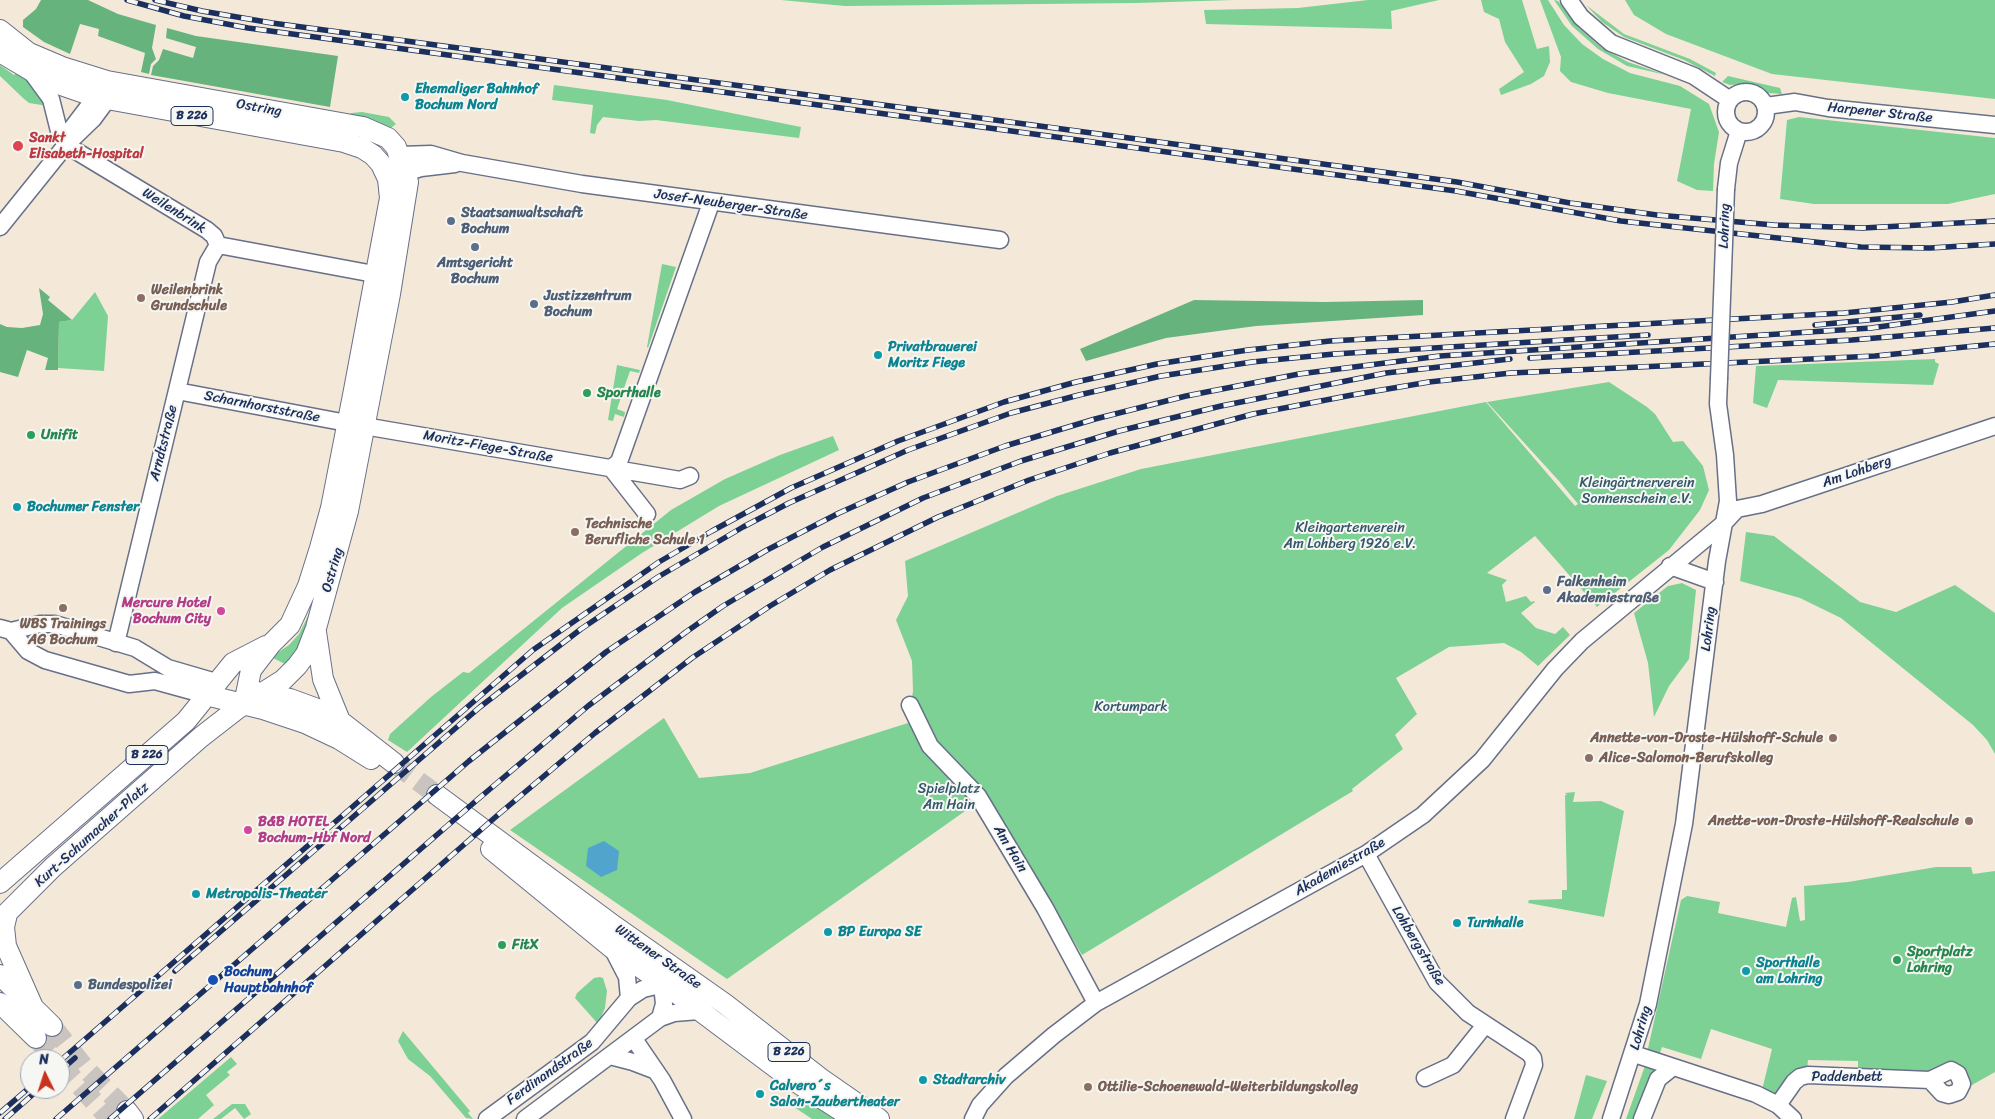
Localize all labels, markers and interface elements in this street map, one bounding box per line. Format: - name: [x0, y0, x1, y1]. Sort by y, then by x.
- place label: Ehemaliger Bahnhof Bochum Nord: [415, 81, 538, 114]
- marker: Ehemaliger Bahnhof Bochum Nord: [399, 91, 411, 103]
- street label: Ostring: [235, 96, 283, 120]
- street label: Harpener Straße: [1827, 99, 1933, 127]
- road number: B 226: [171, 106, 213, 125]
- place label: Sankt Elisabeth-Hospital: [29, 130, 143, 162]
- marker: Sankt Elisabeth-Hospital: [11, 139, 25, 153]
- street label: Weilenbrink: [139, 185, 209, 237]
- street label: Josef-Neuberger-Straße: [653, 186, 809, 224]
- street label: Lohring: [1716, 203, 1734, 249]
- place label: Staatsanwaltschaft Bochum: [461, 205, 583, 238]
- marker: Staatsanwaltschaft Bochum: [445, 215, 457, 227]
- marker: Amtsgericht Bochum: [469, 241, 481, 253]
- place label: Amtsgericht Bochum: [437, 255, 513, 288]
- place label: Weilenbrink Grundschule: [151, 282, 227, 314]
- place label: Justizzentrum Bochum: [544, 288, 632, 321]
- marker: Weilenbrink Grundschule: [135, 292, 147, 304]
- marker: Justizzentrum Bochum: [528, 298, 540, 310]
- place label: Privatbrauerei Moritz Fiege: [888, 339, 977, 372]
- marker: Privatbrauerei Moritz Fiege: [872, 349, 884, 361]
- place label: Sporthalle: [597, 385, 661, 401]
- marker: Sporthalle: [581, 387, 593, 399]
- street label: Scharnhorststraße: [203, 388, 321, 426]
- street label: Arndtstraße: [146, 403, 182, 483]
- place label: Unifit: [41, 427, 78, 443]
- street label: Moritz-Fiege-Straße: [422, 427, 554, 467]
- marker: Unifit: [25, 429, 37, 441]
- street label: Am Lohberg: [1820, 452, 1894, 492]
- park label: Kleingärtnerverein Sonnenschein e.V.: [1579, 475, 1695, 508]
- place label: Bochumer Fenster: [27, 499, 139, 515]
- marker: Bochumer Fenster: [11, 501, 23, 513]
- place label: Technische Berufliche Schule 1: [585, 516, 705, 548]
- park label: Kleingartenverein Am Lohberg 1926 e.V.: [1284, 520, 1416, 552]
- marker: Technische Berufliche Schule 1: [569, 526, 581, 538]
- street label: Ostring: [319, 546, 347, 594]
- place label: Falkenheim Akademiestraße: [1557, 574, 1659, 606]
- marker: Falkenheim Akademiestraße: [1541, 584, 1553, 596]
- place label: Mercure Hotel Bochum City: [122, 595, 211, 628]
- marker: WBS Trainings AG Bochum: [57, 602, 69, 614]
- marker: Mercure Hotel Bochum City: [215, 605, 227, 617]
- street label: Lohring: [1698, 606, 1720, 652]
- place label: WBS Trainings AG Bochum: [20, 616, 106, 648]
- park label: Kortumpark: [1094, 699, 1168, 715]
- place label: Annette-von-Droste-Hülshoff-Schule: [1590, 730, 1823, 746]
- marker: Annette-von-Droste-Hülshoff-Schule: [1827, 732, 1839, 744]
- road number: B 226: [126, 746, 168, 764]
- place label: Alice-Salomon-Berufskolleg: [1599, 750, 1773, 766]
- marker: Alice-Salomon-Berufskolleg: [1583, 752, 1595, 764]
- street label: Kurt-Schumacher-Platz: [31, 779, 153, 891]
- park label: Spielplatz Am Hain: [918, 781, 980, 814]
- place label: Anette-von-Droste-Hülshoff-Realschule: [1708, 813, 1959, 829]
- place label: B&B HOTEL Bochum-Hbf Nord: [258, 814, 370, 846]
- marker: Anette-von-Droste-Hülshoff-Realschule: [1963, 815, 1975, 827]
- street label: Am Hain: [989, 822, 1031, 876]
- marker: B&B HOTEL Bochum-Hbf Nord: [242, 824, 254, 836]
- street label: Akademiestraße: [1292, 834, 1388, 900]
- place label: Metropolis-Theater: [206, 886, 327, 902]
- marker: Metropolis-Theater: [190, 888, 202, 900]
- street label: Lohbergstraße: [1388, 903, 1448, 989]
- place label: Turnhalle: [1467, 915, 1523, 931]
- marker: Turnhalle: [1451, 917, 1463, 929]
- street label: Wittener Straße: [612, 921, 704, 993]
- place label: BP Europa SE: [838, 924, 921, 940]
- marker: BP Europa SE: [822, 926, 834, 938]
- place label: FitX: [512, 937, 539, 953]
- marker: FitX: [496, 939, 508, 951]
- place label: Sportplatz Lohring: [1907, 944, 1972, 976]
- marker: Sportplatz Lohring: [1891, 954, 1903, 966]
- place label: Sporthalle am Lohring: [1756, 955, 1823, 988]
- place label: Bochum Hauptbahnhof: [224, 964, 312, 996]
- marker: Sporthalle am Lohring: [1740, 965, 1752, 977]
- marker: Bochum Hauptbahnhof: [206, 973, 220, 987]
- place label: Bundespolizei: [88, 977, 172, 993]
- marker: Bundespolizei: [72, 979, 84, 991]
- street label: Lohring: [1627, 1004, 1655, 1052]
- street label: Ferdinandstraße: [503, 1035, 597, 1109]
- road number: B 226: [768, 1042, 810, 1062]
- text: N: [38, 1047, 50, 1072]
- north arrow: [20, 1049, 70, 1099]
- street label: Paddenbett: [1811, 1069, 1883, 1085]
- place label: Stadtarchiv: [933, 1072, 1005, 1088]
- marker: Stadtarchiv: [917, 1074, 929, 1086]
- place label: Calvero´s Salon-Zaubertheater: [770, 1078, 900, 1110]
- place label: Ottilie-Schoenewald-Weiterbildungskolleg: [1098, 1079, 1358, 1095]
- marker: Ottilie-Schoenewald-Weiterbildungskolleg: [1082, 1081, 1094, 1093]
- marker: Calvero´s Salon-Zaubertheater: [754, 1088, 766, 1100]

